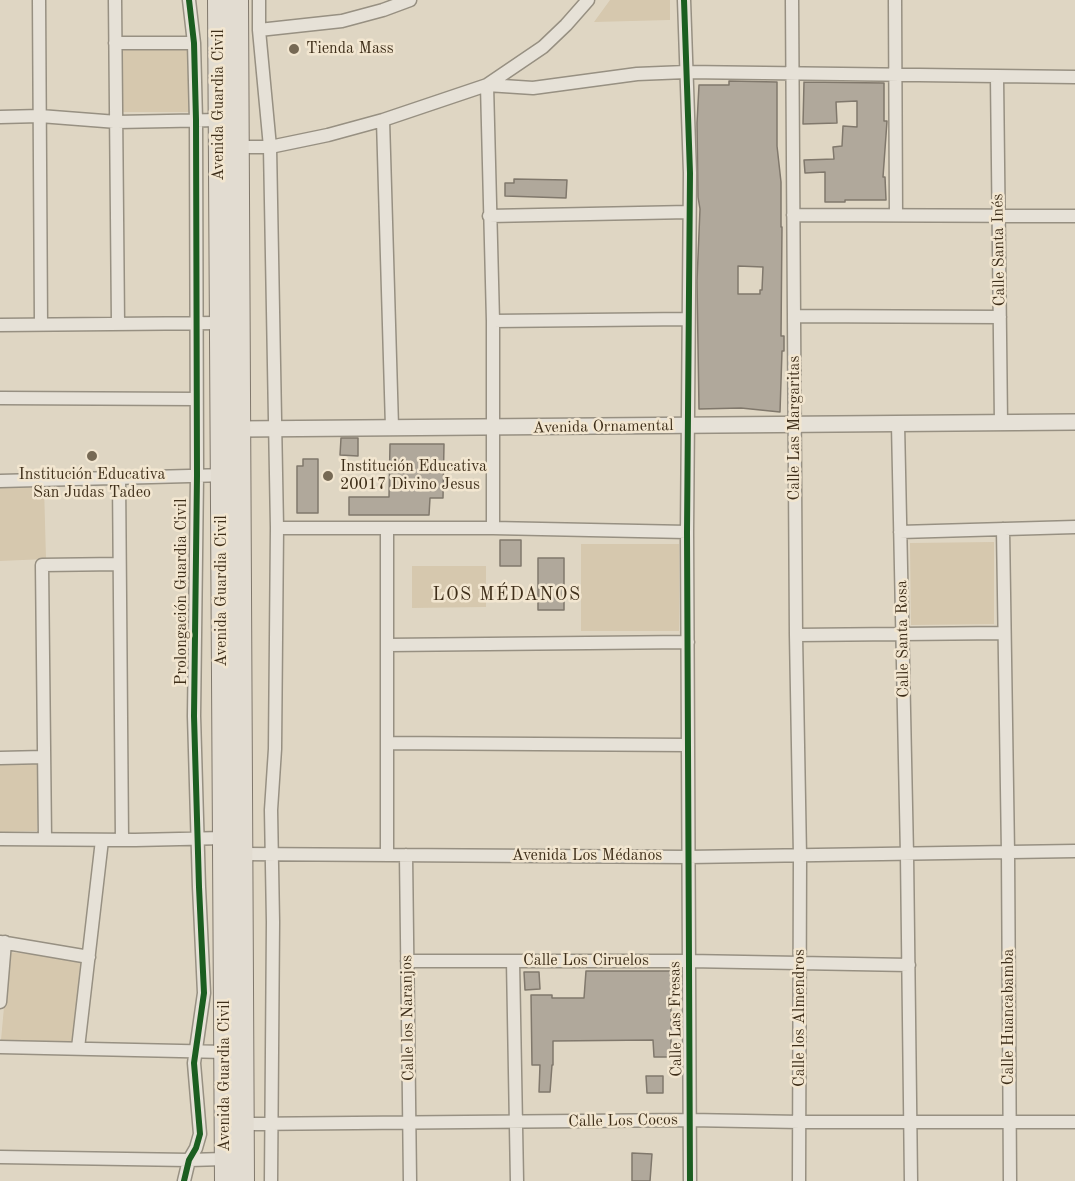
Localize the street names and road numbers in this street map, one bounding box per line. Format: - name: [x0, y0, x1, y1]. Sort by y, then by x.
- street label: Avenida Guardia Civil: [209, 29, 229, 181]
- street label: Calle Santa Inés: [988, 193, 1010, 307]
- street label: Calle Las Margaritas: [785, 356, 805, 500]
- street label: Avenida Ornamental: [532, 416, 674, 438]
- street label: Prolongación Guardia Civil: [172, 499, 192, 685]
- street label: Avenida Guardia Civil: [212, 515, 232, 667]
- street label: Calle Santa Rosa: [892, 580, 914, 698]
- street label: Avenida Los Médanos: [512, 846, 662, 866]
- street label: Calle los Almendros: [790, 949, 810, 1087]
- street label: Calle Huancabamba: [999, 949, 1019, 1085]
- street label: Calle Los Ciruelos: [523, 951, 649, 971]
- street label: Calle los Naranjos: [397, 955, 419, 1081]
- street label: Calle Las Fresas: [665, 961, 687, 1077]
- street label: Avenida Guardia Civil: [215, 1000, 235, 1152]
- street label: Calle Los Cocos: [568, 1110, 678, 1132]

